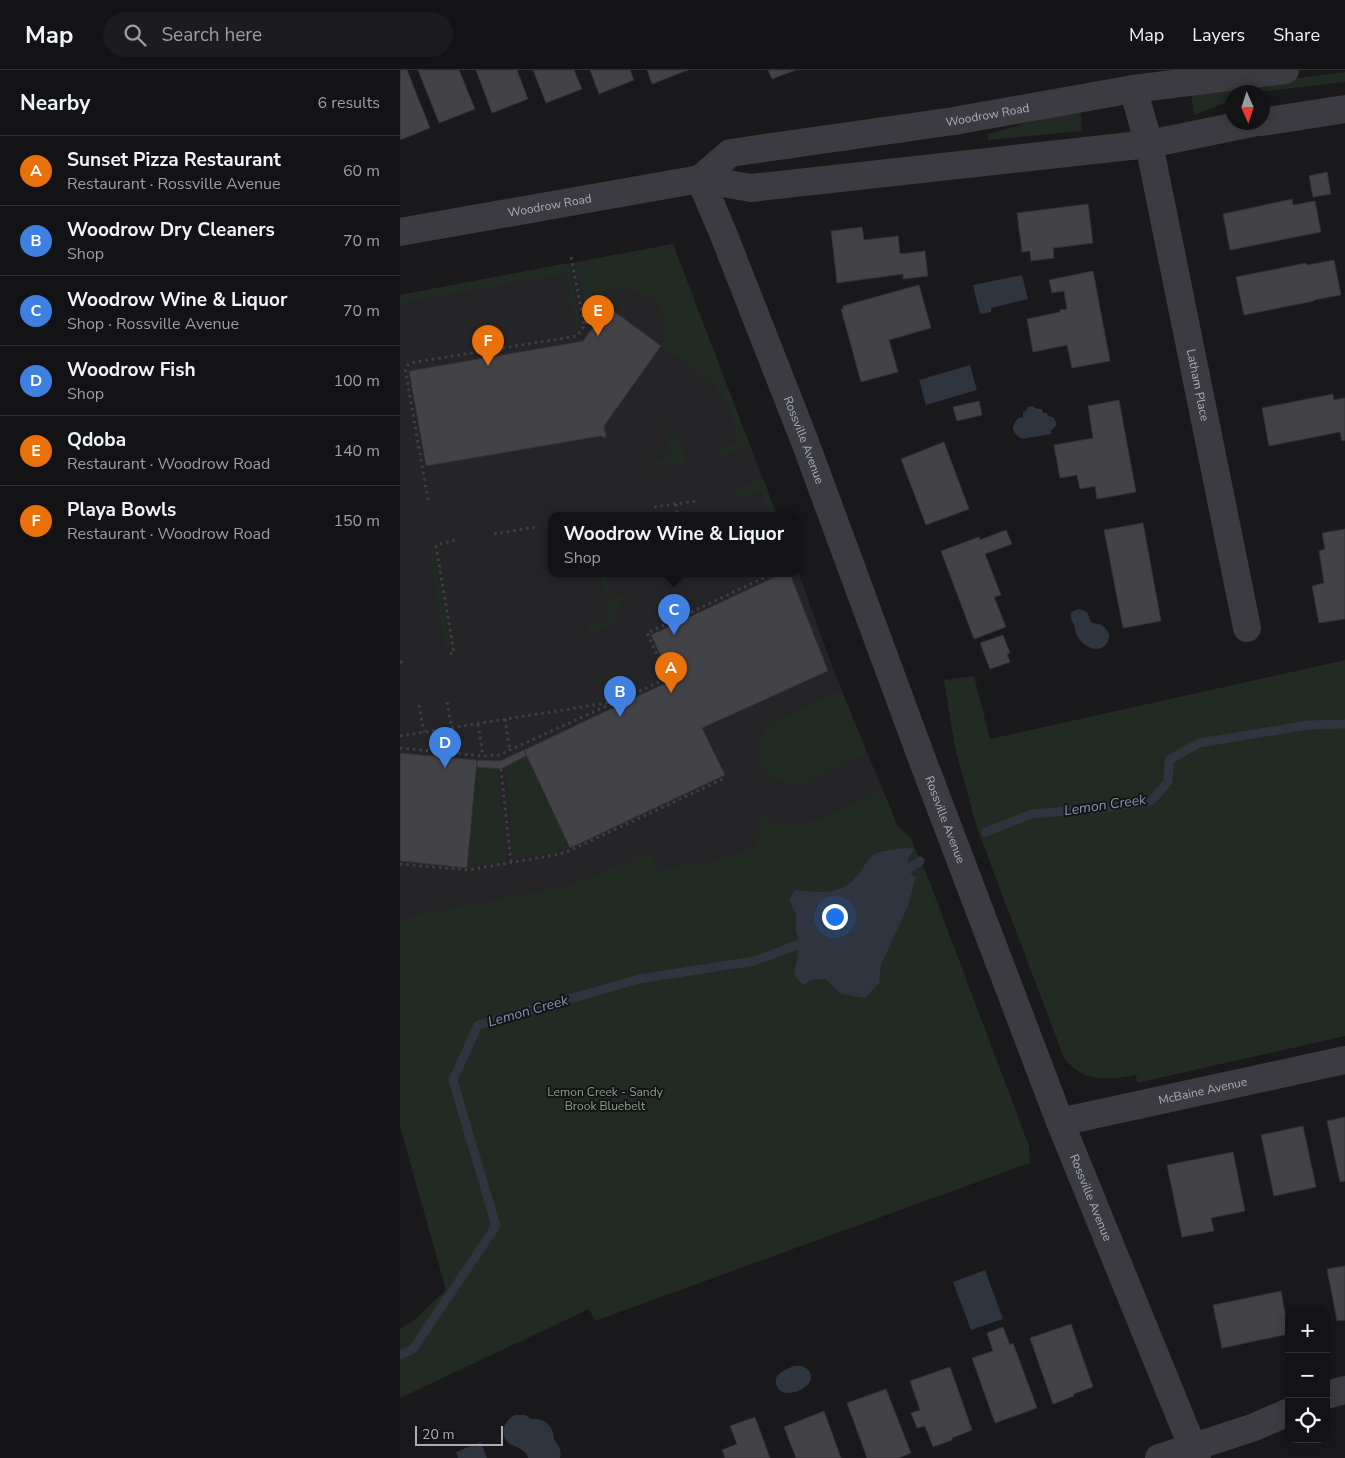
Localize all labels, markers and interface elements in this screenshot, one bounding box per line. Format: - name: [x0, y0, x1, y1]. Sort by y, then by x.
- search box: [103, 12, 453, 57]
- text: Map: [25, 19, 73, 51]
- icon: search: [121, 21, 149, 49]
- text: Search here: [161, 22, 262, 48]
- text: Map: [1129, 23, 1164, 47]
- text: Layers: [1192, 23, 1245, 47]
- text: Share: [1273, 23, 1320, 47]
- north arrow: [1225, 85, 1270, 130]
- text: Nearby: [20, 89, 90, 117]
- text: 6 results: [318, 92, 380, 114]
- street label: Woodrow Road: [945, 100, 1031, 130]
- text: Sunset Pizza Restaurant: [67, 147, 281, 173]
- text: A: [30, 160, 42, 182]
- text: 60 m: [343, 160, 380, 182]
- text: Restaurant · Rossville Avenue: [67, 173, 280, 195]
- street label: Woodrow Road: [506, 190, 593, 221]
- text: Woodrow Dry Cleaners: [67, 217, 275, 243]
- text: B: [30, 230, 42, 252]
- text: 70 m: [343, 230, 380, 252]
- text: Shop: [67, 243, 104, 265]
- text: Woodrow Wine & Liquor: [67, 287, 287, 313]
- pin: E: [582, 295, 614, 336]
- text: C: [31, 300, 41, 322]
- text: 70 m: [343, 300, 380, 322]
- text: Shop · Rossville Avenue: [67, 313, 239, 335]
- pin: F: [472, 325, 504, 366]
- street label: Latham Place: [1183, 348, 1213, 422]
- text: Woodrow Fish: [67, 357, 196, 383]
- text: D: [30, 370, 42, 392]
- text: 100 m: [333, 370, 380, 392]
- text: Shop: [67, 383, 104, 405]
- street label: Rossville Avenue: [780, 394, 828, 486]
- text: Qdoba: [67, 427, 126, 453]
- text: E: [31, 440, 41, 462]
- text: 140 m: [333, 440, 380, 462]
- text: Restaurant · Woodrow Road: [67, 453, 270, 475]
- text: Playa Bowls: [67, 497, 176, 523]
- text: F: [32, 510, 41, 532]
- text: 150 m: [333, 510, 380, 532]
- popup: [548, 512, 800, 577]
- text: Woodrow Wine & Liquor: [564, 521, 784, 547]
- text: Restaurant · Woodrow Road: [67, 523, 270, 545]
- text: Shop: [564, 547, 601, 569]
- pin: C: [658, 594, 690, 635]
- pin: A: [655, 652, 687, 693]
- pin: B: [604, 676, 636, 717]
- pin: D: [429, 727, 461, 768]
- street label: Rossville Avenue: [921, 774, 969, 866]
- water label: Lemon Creek: [1063, 790, 1148, 820]
- your location: [822, 904, 848, 930]
- water label: Lemon Creek: [486, 990, 571, 1032]
- street label: McBaine Avenue: [1157, 1074, 1248, 1108]
- park label: Lemon Creek - Sandy Brook Bluebelt: [547, 1084, 664, 1114]
- street label: Rossville Avenue: [1066, 1152, 1116, 1243]
- map controls: [1285, 1308, 1330, 1443]
- button: +: [1285, 1308, 1330, 1353]
- button: −: [1285, 1353, 1330, 1398]
- button: locate: [1285, 1398, 1330, 1443]
- scale bar: [415, 1423, 502, 1446]
- text: 20 m: [422, 1425, 454, 1444]

